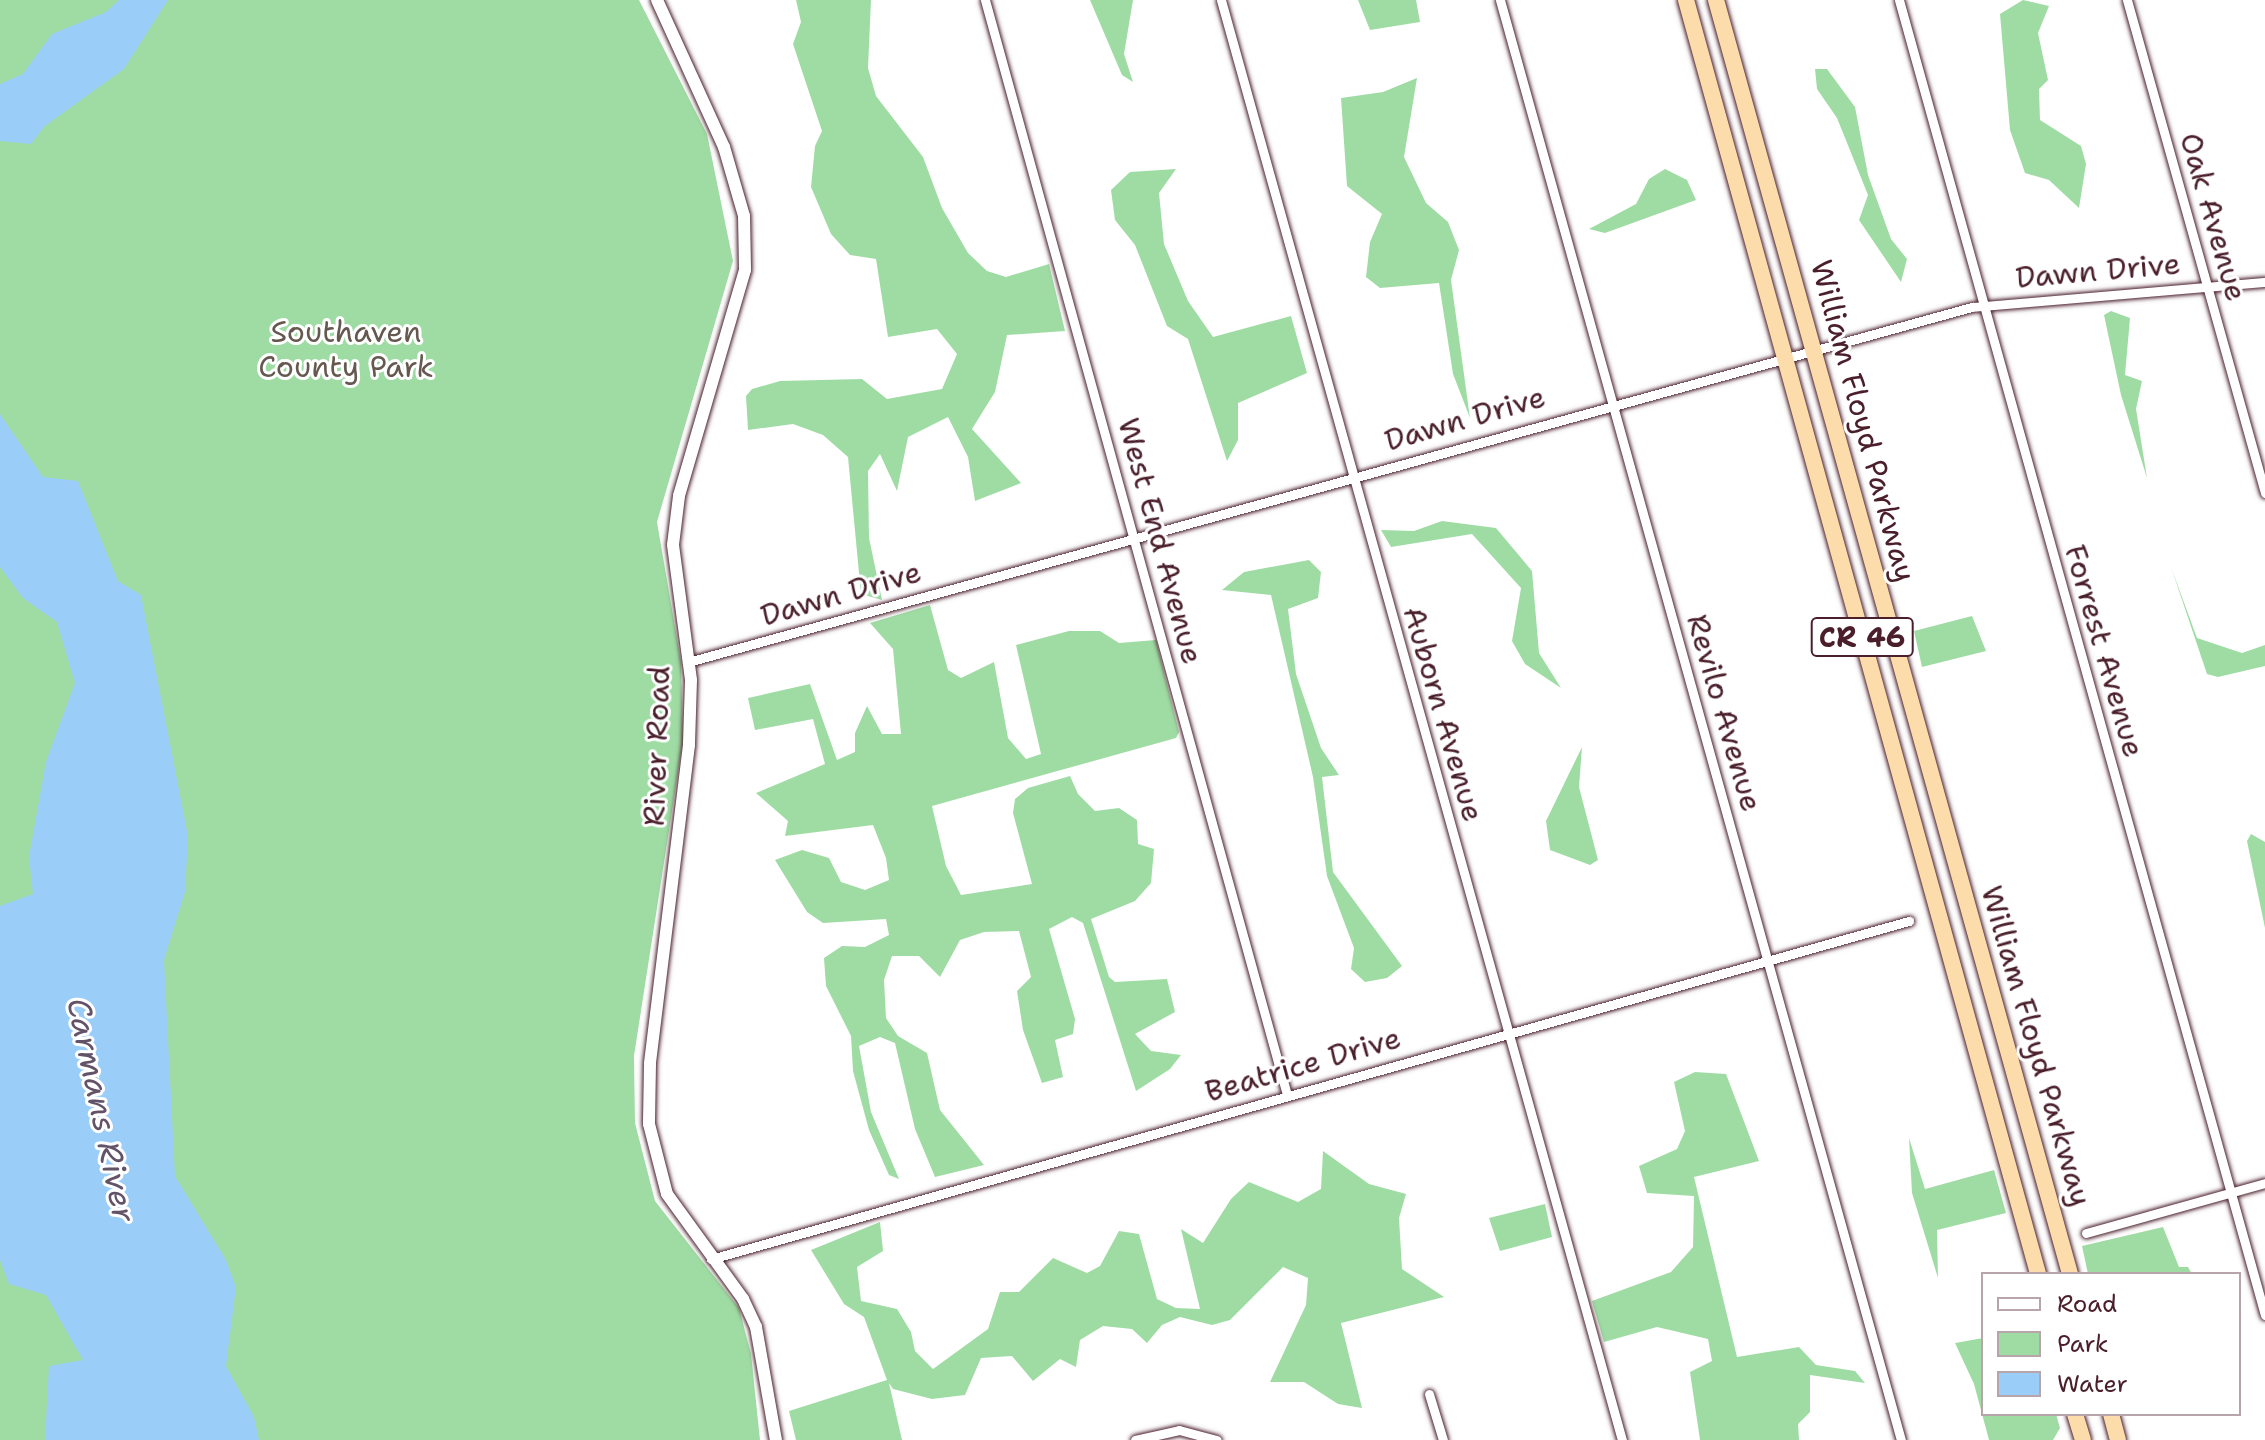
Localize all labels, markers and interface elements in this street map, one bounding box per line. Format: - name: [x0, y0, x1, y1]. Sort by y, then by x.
- street label: Oak Avenue: [2172, 129, 2254, 305]
- street label: Dawn Drive: [2014, 246, 2182, 296]
- street label: William Floyd Parkway: [1803, 256, 1923, 586]
- park label: Southaven County Park: [258, 314, 434, 384]
- street label: Dawn Drive: [1381, 379, 1549, 459]
- street label: West End Avenue: [1110, 414, 1210, 668]
- street label: Forrest Avenue: [2056, 541, 2152, 761]
- street label: Dawn Drive: [757, 554, 925, 634]
- street label: Auborn Avenue: [1395, 602, 1491, 826]
- street label: Revilo Avenue: [1679, 610, 1769, 816]
- road number: CR 46: [1810, 613, 1914, 661]
- street label: River Road: [636, 665, 678, 827]
- street label: William Floyd Parkway: [1973, 882, 2099, 1210]
- water label: Carmans River: [58, 994, 144, 1226]
- street label: Beatrice Drive: [1201, 1020, 1405, 1110]
- legend: [1981, 1272, 2241, 1416]
- text: Road: [2057, 1288, 2117, 1320]
- text: Park: [2057, 1328, 2109, 1360]
- text: Water: [2057, 1368, 2128, 1400]

